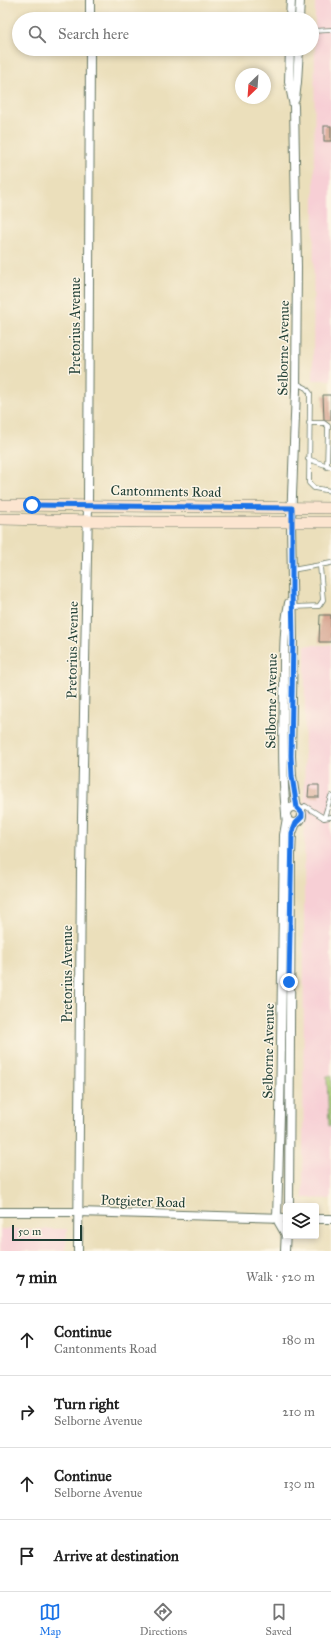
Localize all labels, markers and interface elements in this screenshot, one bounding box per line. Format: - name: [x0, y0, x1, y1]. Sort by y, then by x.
- search box: [12, 12, 319, 56]
- icon: search: [26, 23, 48, 45]
- text: Search here: [58, 25, 129, 43]
- north arrow: [235, 68, 271, 104]
- street label: Pretorius Avenue: [67, 277, 84, 375]
- street label: Selborne Avenue: [274, 300, 293, 396]
- street label: Cantonments Road: [111, 482, 221, 501]
- route start: [23, 496, 41, 514]
- street label: Pretorius Avenue: [63, 601, 82, 699]
- street label: Selborne Avenue: [262, 653, 281, 749]
- street label: Pretorius Avenue: [59, 925, 76, 1023]
- route end: [280, 973, 298, 991]
- street label: Selborne Avenue: [259, 1003, 278, 1099]
- street label: Potgieter Road: [100, 1192, 186, 1211]
- map controls: [283, 1203, 319, 1239]
- button: layers: [283, 1203, 319, 1239]
- scale bar: [12, 1223, 82, 1242]
- text: 50 m: [18, 1225, 41, 1238]
- text: 7 min: [16, 1267, 57, 1288]
- text: Walk · 520 m: [246, 1269, 315, 1285]
- text: Continue: [54, 1323, 112, 1341]
- icon: ahead: [16, 1329, 38, 1351]
- text: 180 m: [282, 1332, 315, 1348]
- text: Cantonments Road: [54, 1341, 157, 1357]
- text: Turn right: [54, 1395, 119, 1413]
- icon: right: [16, 1401, 38, 1423]
- text: 210 m: [282, 1404, 315, 1420]
- text: Selborne Avenue: [54, 1413, 142, 1429]
- text: Continue: [54, 1467, 112, 1485]
- icon: ahead: [16, 1473, 38, 1495]
- text: 130 m: [283, 1476, 315, 1492]
- text: Selborne Avenue: [54, 1485, 142, 1501]
- icon: arrive: [16, 1545, 38, 1567]
- text: Arrive at destination: [54, 1547, 179, 1565]
- tab: Map: [39, 1601, 61, 1638]
- tab: Directions: [140, 1601, 187, 1638]
- tab: Saved: [266, 1601, 292, 1638]

